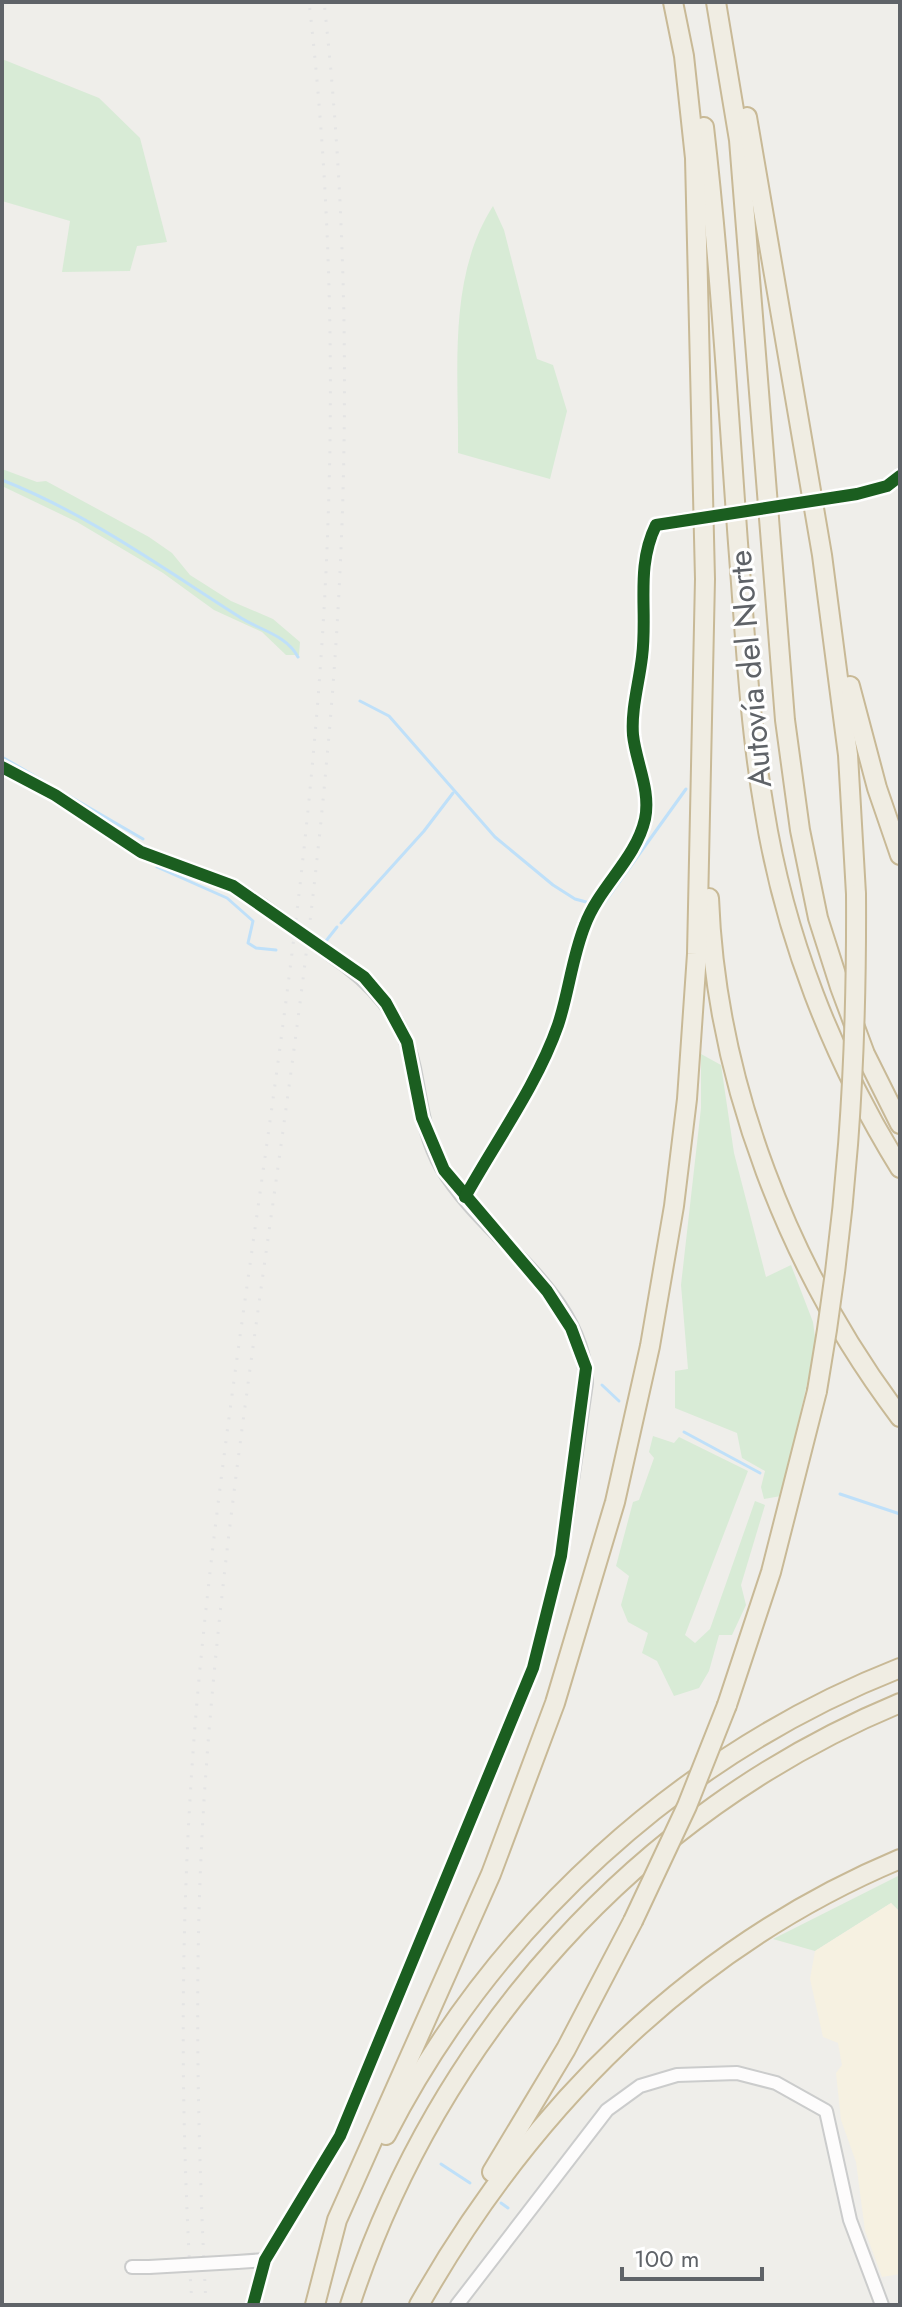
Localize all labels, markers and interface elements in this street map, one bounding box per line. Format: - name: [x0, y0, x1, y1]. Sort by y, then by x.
- street label: Autovía del Norte: [717, 548, 783, 790]
- scale bar: [622, 2231, 762, 2281]
- text: 100 m: [634, 2241, 700, 2276]

